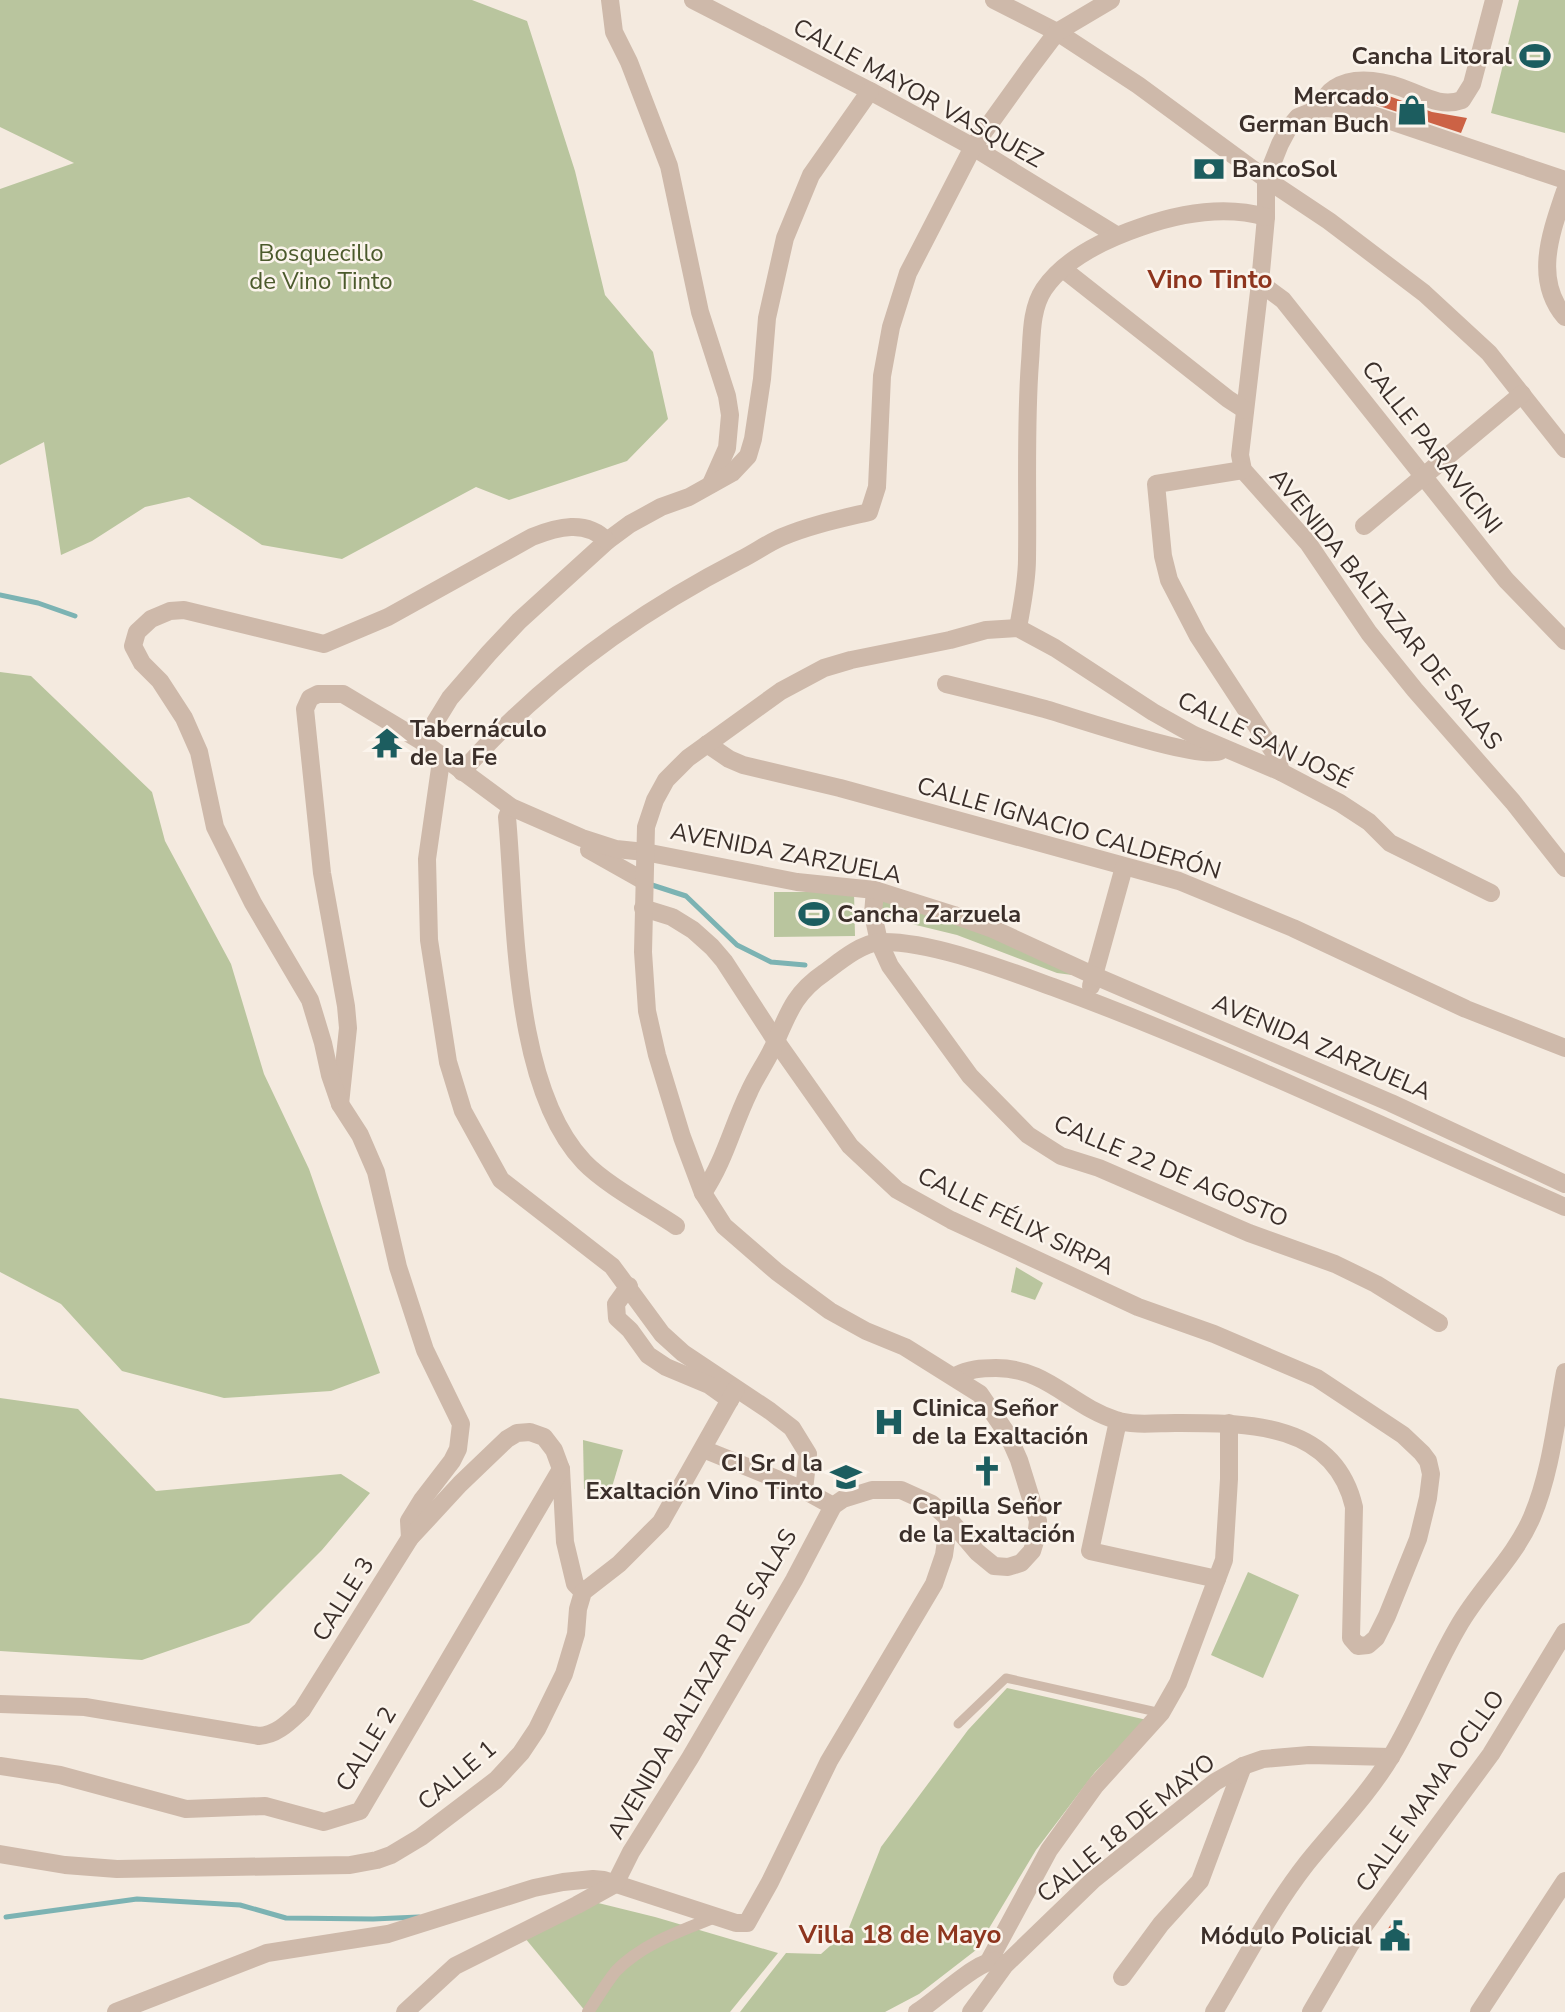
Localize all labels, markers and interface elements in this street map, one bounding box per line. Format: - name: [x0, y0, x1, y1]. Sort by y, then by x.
- street label: CALLE MAYOR VASQUEZ: [787, 11, 1049, 175]
- sports icon: Cancha Litoral: [1518, 39, 1552, 73]
- place label: Cancha Litoral: [1351, 40, 1512, 72]
- place label: Mercado German Buch: [1238, 80, 1389, 140]
- shop icon: Mercado German Buch: [1395, 93, 1429, 127]
- bank icon: BancoSol: [1192, 152, 1226, 186]
- place label: BancoSol: [1232, 153, 1338, 185]
- park label: Bosquecillo de Vino Tinto: [249, 237, 393, 297]
- district label: Vino Tinto: [1146, 262, 1273, 297]
- street label: CALLE PARAVICINI: [1354, 354, 1510, 540]
- street label: AVENIDA BALTAZAR DE SALAS: [1262, 462, 1510, 756]
- street label: CALLE SAN JOSÉ: [1172, 684, 1358, 796]
- place label: Tabernáculo de la Fe: [410, 713, 547, 773]
- temple icon: Tabernáculo de la Fe: [370, 726, 404, 760]
- street label: CALLE IGNACIO CALDERÓN: [913, 769, 1225, 887]
- street label: AVENIDA ZARZUELA: [668, 815, 905, 891]
- sports icon: Cancha Zarzuela: [797, 897, 831, 931]
- place label: Cancha Zarzuela: [837, 898, 1021, 930]
- street label: AVENIDA ZARZUELA: [1208, 986, 1437, 1108]
- street label: CALLE 22 DE AGOSTO: [1049, 1107, 1293, 1235]
- street label: CALLE FÉLIX SIRPA: [912, 1159, 1120, 1283]
- place label: Clinica Señor de la Exaltación: [912, 1392, 1089, 1452]
- hospital icon: Clinica Señor de la Exaltación: [872, 1405, 906, 1439]
- place label: CI Sr d la Exaltación Vino Tinto: [585, 1447, 823, 1507]
- church icon: Capilla Señor de la Exaltación: [970, 1454, 1004, 1488]
- school or university icon: CI Sr d la Exaltación Vino Tinto: [829, 1460, 863, 1494]
- place label: Capilla Señor de la Exaltación: [899, 1490, 1075, 1550]
- street label: AVENIDA BALTAZAR DE SALAS: [600, 1523, 804, 1845]
- street label: CALLE 3: [305, 1551, 381, 1647]
- street label: CALLE MAMA OCLLO: [1348, 1684, 1512, 1898]
- street label: CALLE 2: [328, 1701, 404, 1797]
- street label: CALLE 1: [411, 1733, 503, 1817]
- street label: CALLE 18 DE MAYO: [1030, 1746, 1222, 1910]
- district label: Villa 18 de Mayo: [798, 1917, 1001, 1952]
- public building icon: Módulo Policial: [1378, 1919, 1412, 1953]
- place label: Módulo Policial: [1200, 1920, 1372, 1952]

